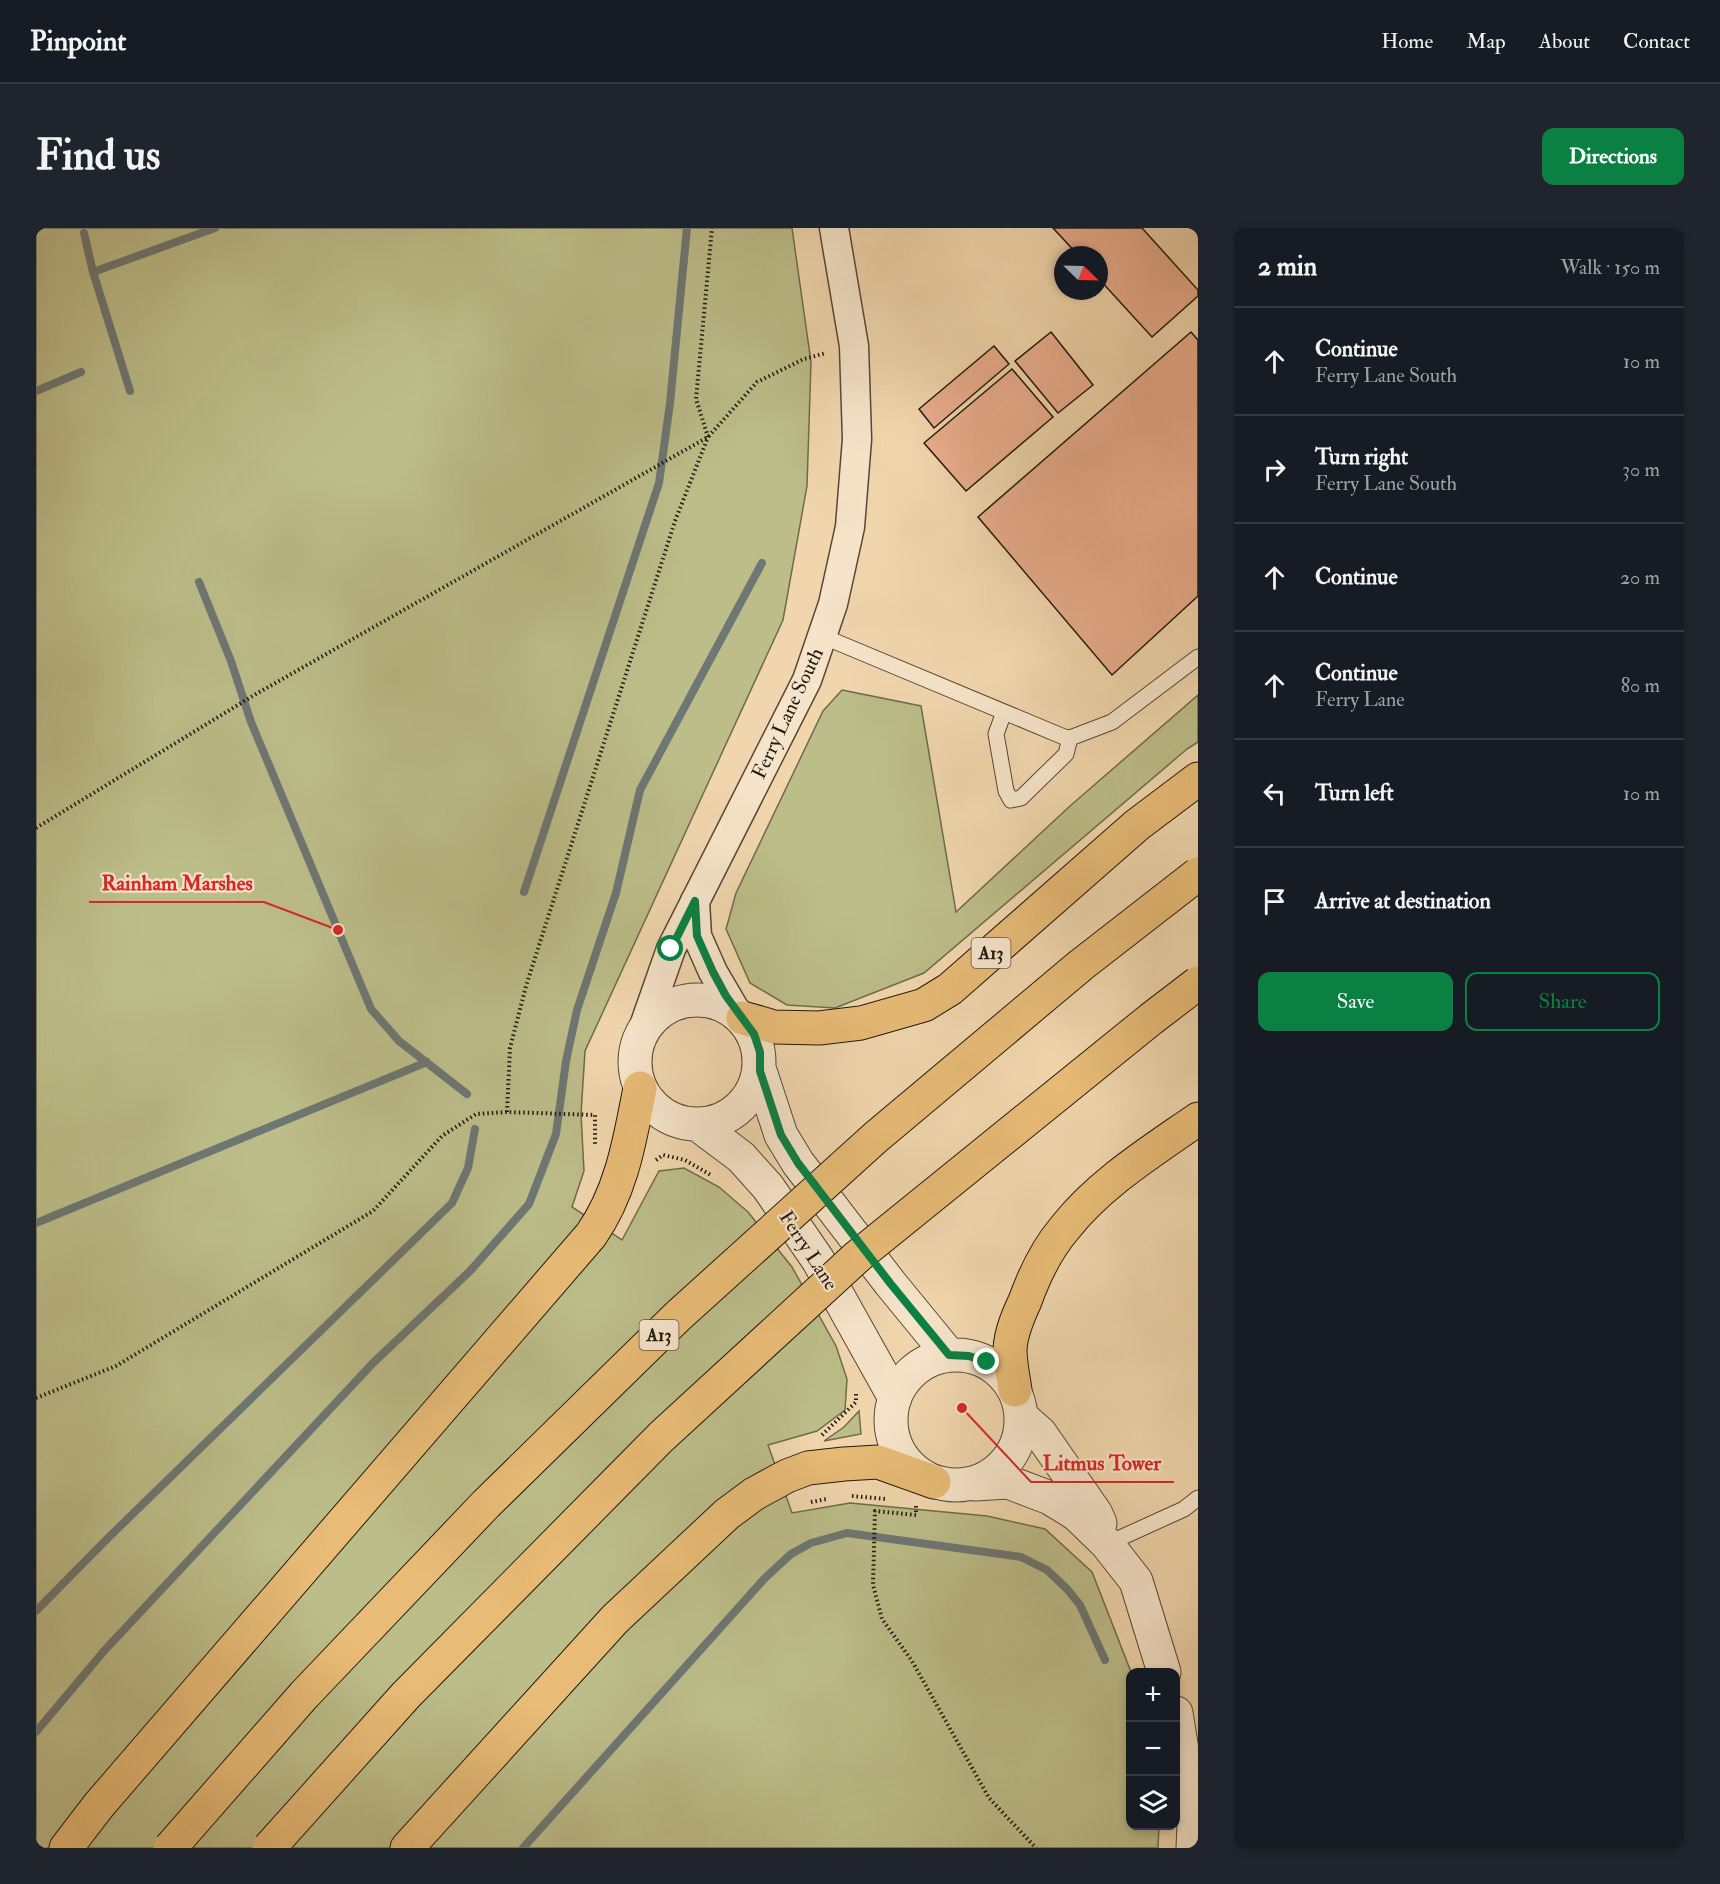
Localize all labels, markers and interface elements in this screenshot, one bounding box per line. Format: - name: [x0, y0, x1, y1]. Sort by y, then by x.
- text: Pinpoint: [30, 24, 126, 59]
- text: Home: [1381, 28, 1433, 55]
- text: Map: [1466, 28, 1506, 55]
- text: About: [1539, 28, 1590, 55]
- text: Contact: [1623, 28, 1690, 55]
- button: Directions: [1542, 128, 1684, 185]
- text: Find us: [36, 130, 160, 182]
- north arrow: [1054, 246, 1108, 300]
- text: 2 min: [1258, 251, 1317, 283]
- text: Walk · 150 m: [1560, 255, 1660, 280]
- text: Continue: [1315, 335, 1398, 363]
- icon: ahead: [1258, 345, 1291, 378]
- text: 10 m: [1623, 349, 1660, 374]
- text: Ferry Lane South: [1315, 363, 1457, 388]
- text: Turn right: [1315, 443, 1408, 471]
- icon: right: [1258, 453, 1291, 486]
- text: 30 m: [1622, 457, 1660, 482]
- text: Ferry Lane South: [1315, 471, 1457, 496]
- icon: ahead: [1258, 561, 1291, 594]
- text: Continue: [1315, 563, 1398, 591]
- text: 20 m: [1620, 565, 1660, 590]
- street label: Ferry Lane South: [746, 643, 829, 783]
- text: Continue: [1315, 659, 1398, 687]
- icon: ahead: [1258, 669, 1291, 702]
- text: 80 m: [1621, 673, 1660, 698]
- text: Ferry Lane: [1315, 687, 1405, 712]
- icon: left: [1258, 777, 1291, 810]
- text: Turn left: [1315, 779, 1394, 807]
- text: 10 m: [1623, 781, 1660, 806]
- callout: Rainham Marshes: [89, 863, 264, 902]
- text: Rainham Marshes: [101, 870, 253, 897]
- icon: arrive: [1258, 885, 1291, 918]
- text: Arrive at destination: [1315, 887, 1491, 915]
- route start: [657, 935, 683, 961]
- road number: A13: [972, 938, 1010, 968]
- button: Save: [1258, 972, 1453, 1031]
- button: Share: [1465, 972, 1660, 1031]
- street label: Ferry Lane: [774, 1206, 843, 1295]
- road number: A13: [640, 1320, 678, 1350]
- route end: [973, 1348, 999, 1374]
- callout: Litmus Tower: [1031, 1443, 1174, 1482]
- text: Litmus Tower: [1043, 1450, 1162, 1477]
- map controls: [1126, 1668, 1180, 1830]
- button: +: [1126, 1668, 1180, 1722]
- button: −: [1126, 1722, 1180, 1776]
- button: layers: [1126, 1776, 1180, 1830]

